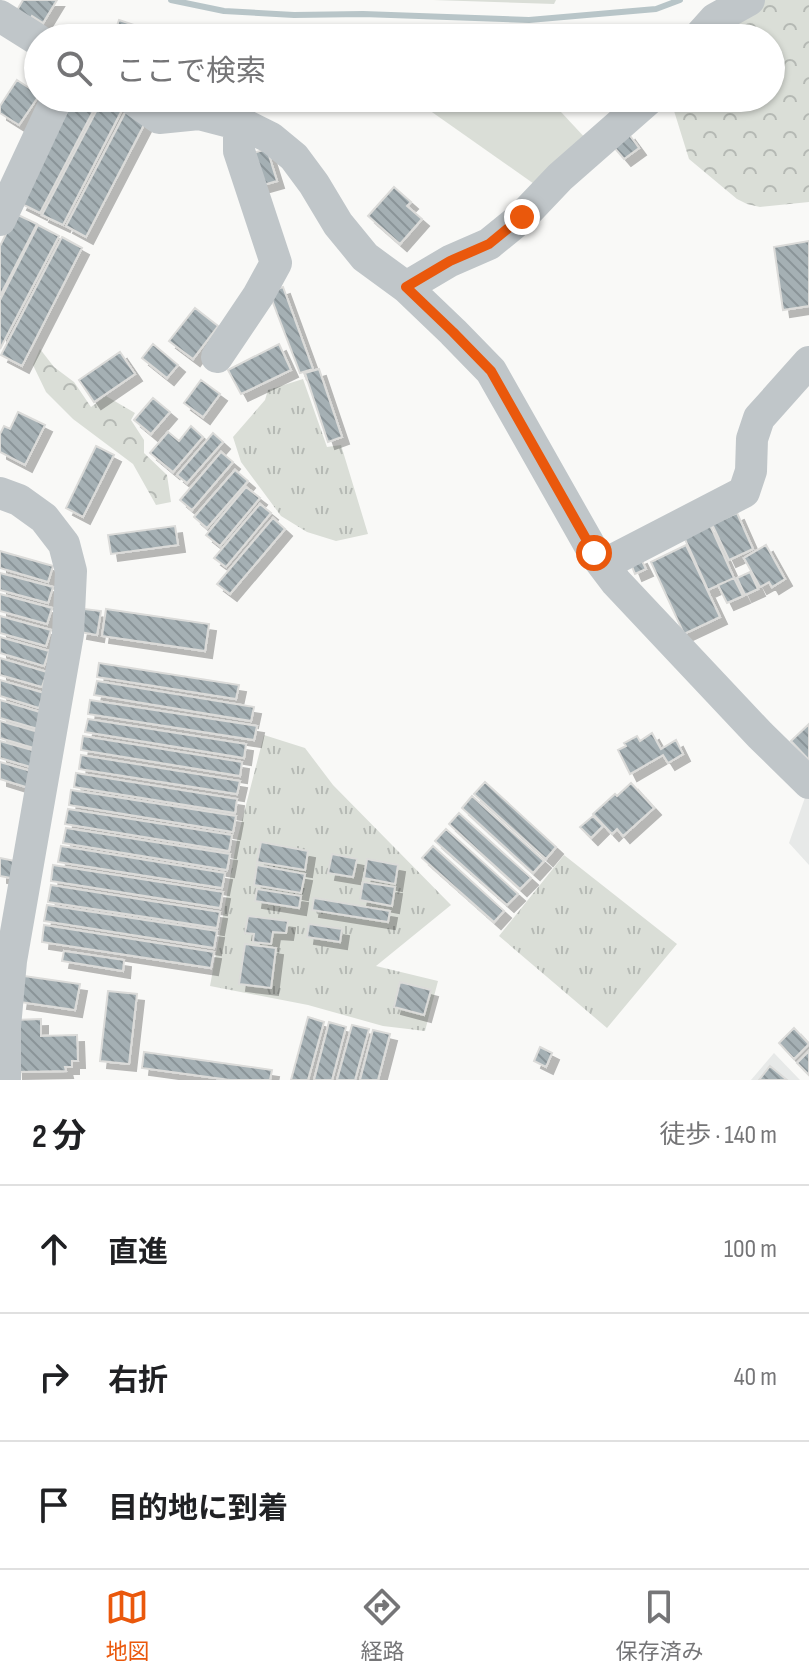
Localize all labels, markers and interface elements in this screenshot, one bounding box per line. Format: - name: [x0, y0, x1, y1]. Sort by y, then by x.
- search box: [24, 24, 785, 112]
- icon: search: [52, 46, 96, 90]
- text: ここで検索: [116, 54, 266, 90]
- route end: [504, 199, 540, 235]
- route start: [576, 535, 612, 571]
- text: 2 分: [32, 1116, 86, 1157]
- text: 徒歩 · 140 m: [659, 1120, 777, 1151]
- icon: ahead: [32, 1227, 76, 1271]
- text: 100 m: [724, 1234, 777, 1265]
- text: 直進: [108, 1235, 168, 1271]
- icon: right: [32, 1355, 76, 1399]
- text: 40 m: [734, 1362, 777, 1393]
- text: 右折: [108, 1363, 168, 1399]
- icon: arrive: [32, 1483, 76, 1527]
- text: 目的地に到着: [108, 1491, 288, 1527]
- tab: 地図: [105, 1585, 150, 1666]
- tab: 経路: [360, 1585, 405, 1666]
- tab: 保存済み: [615, 1585, 704, 1666]

